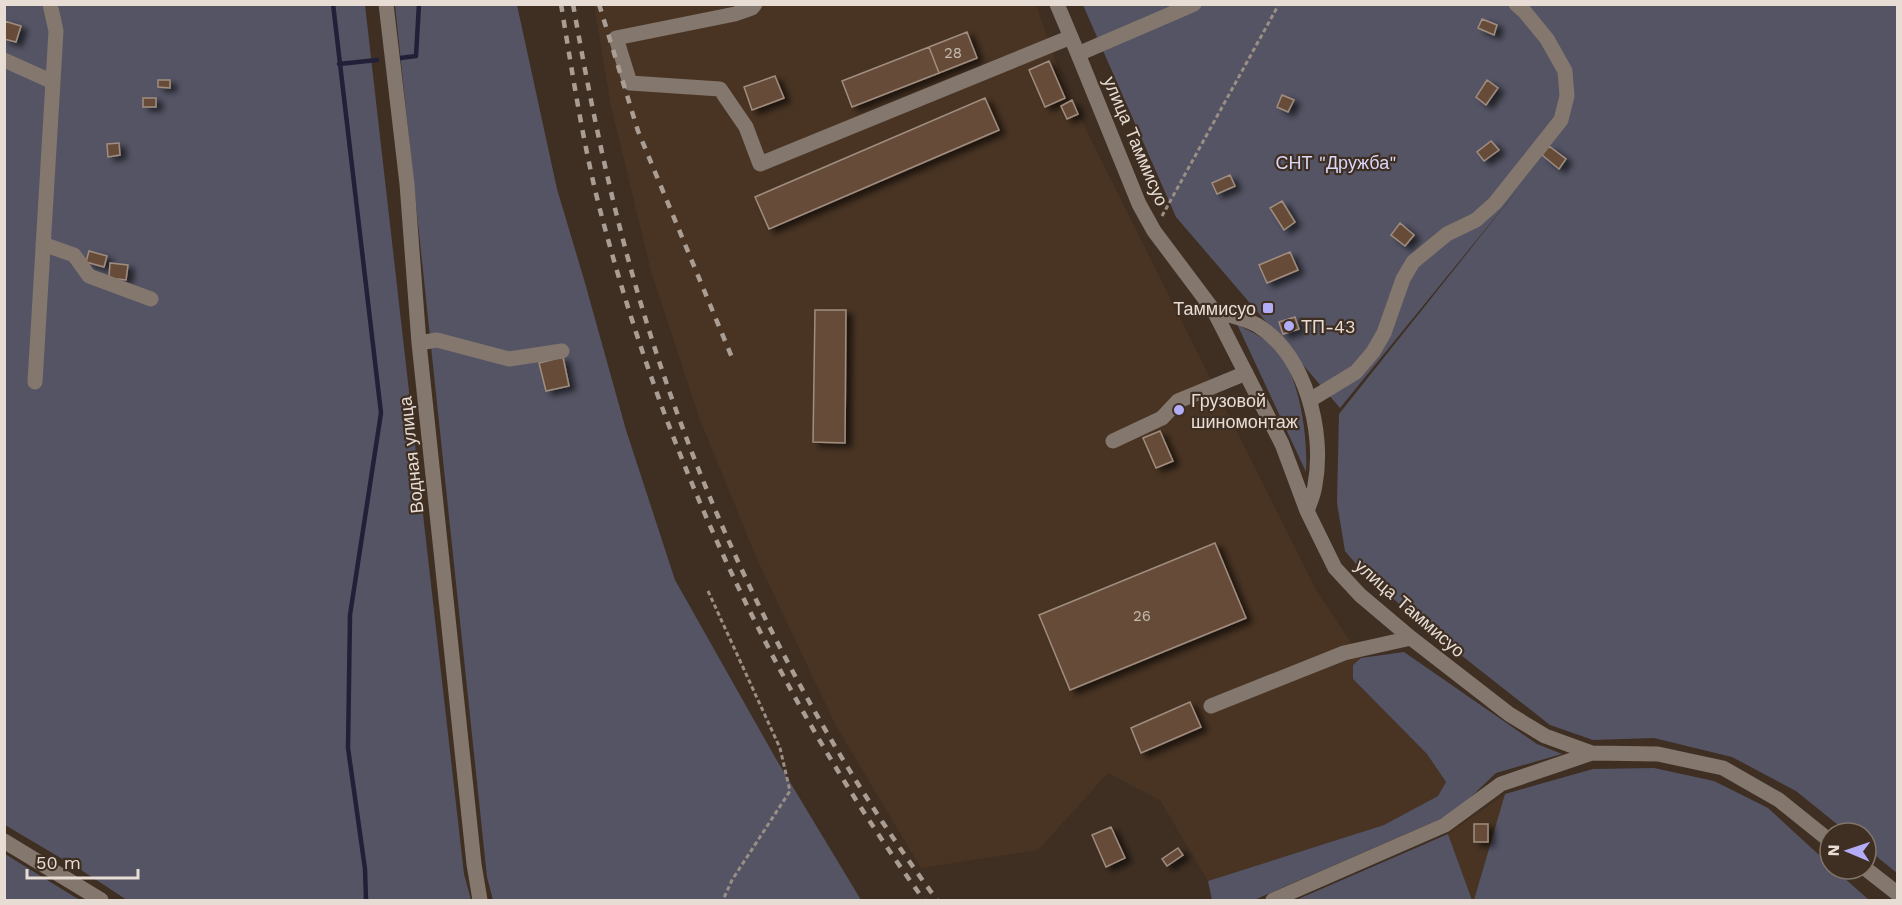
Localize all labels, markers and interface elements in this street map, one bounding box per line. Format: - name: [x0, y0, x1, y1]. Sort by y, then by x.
- house number: 28: [944, 44, 962, 62]
- street label: улица Таммисуо: [1099, 73, 1173, 209]
- park label: СНТ "Дружба": [1276, 152, 1397, 173]
- place label: Таммисуо: [1173, 298, 1256, 319]
- marker: Таммисуо: [1261, 301, 1275, 315]
- place label: ТП-43: [1301, 316, 1356, 337]
- marker: ТП-43: [1282, 319, 1296, 333]
- place label: Грузовой шиномонтаж: [1191, 390, 1298, 432]
- street label: Водная улица: [394, 395, 428, 515]
- marker: Грузовой шиномонтаж: [1172, 403, 1186, 417]
- street label: улица Таммисуо: [1351, 555, 1469, 661]
- house number: 26: [1133, 607, 1151, 625]
- north arrow: [1818, 821, 1878, 881]
- scale bar: [27, 842, 138, 880]
- text: N: [1824, 844, 1843, 857]
- text: 50 m: [36, 852, 81, 873]

